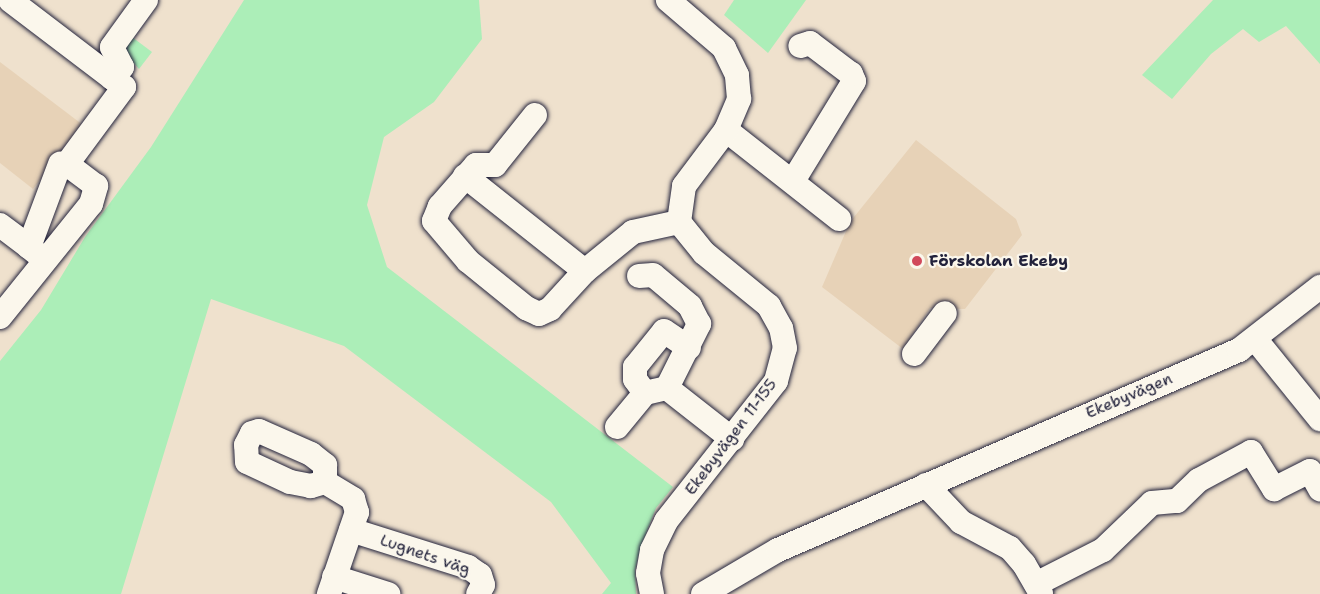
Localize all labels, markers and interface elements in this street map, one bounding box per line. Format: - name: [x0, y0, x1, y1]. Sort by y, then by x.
- place label: Förskolan Ekeby: [929, 251, 1068, 271]
- marker: Förskolan Ekeby: [910, 254, 924, 268]
- street label: Ekebyvägen: [1083, 369, 1175, 423]
- street label: Ekebyvägen 11-155: [681, 375, 781, 499]
- street label: Lugnets väg: [377, 531, 473, 579]

